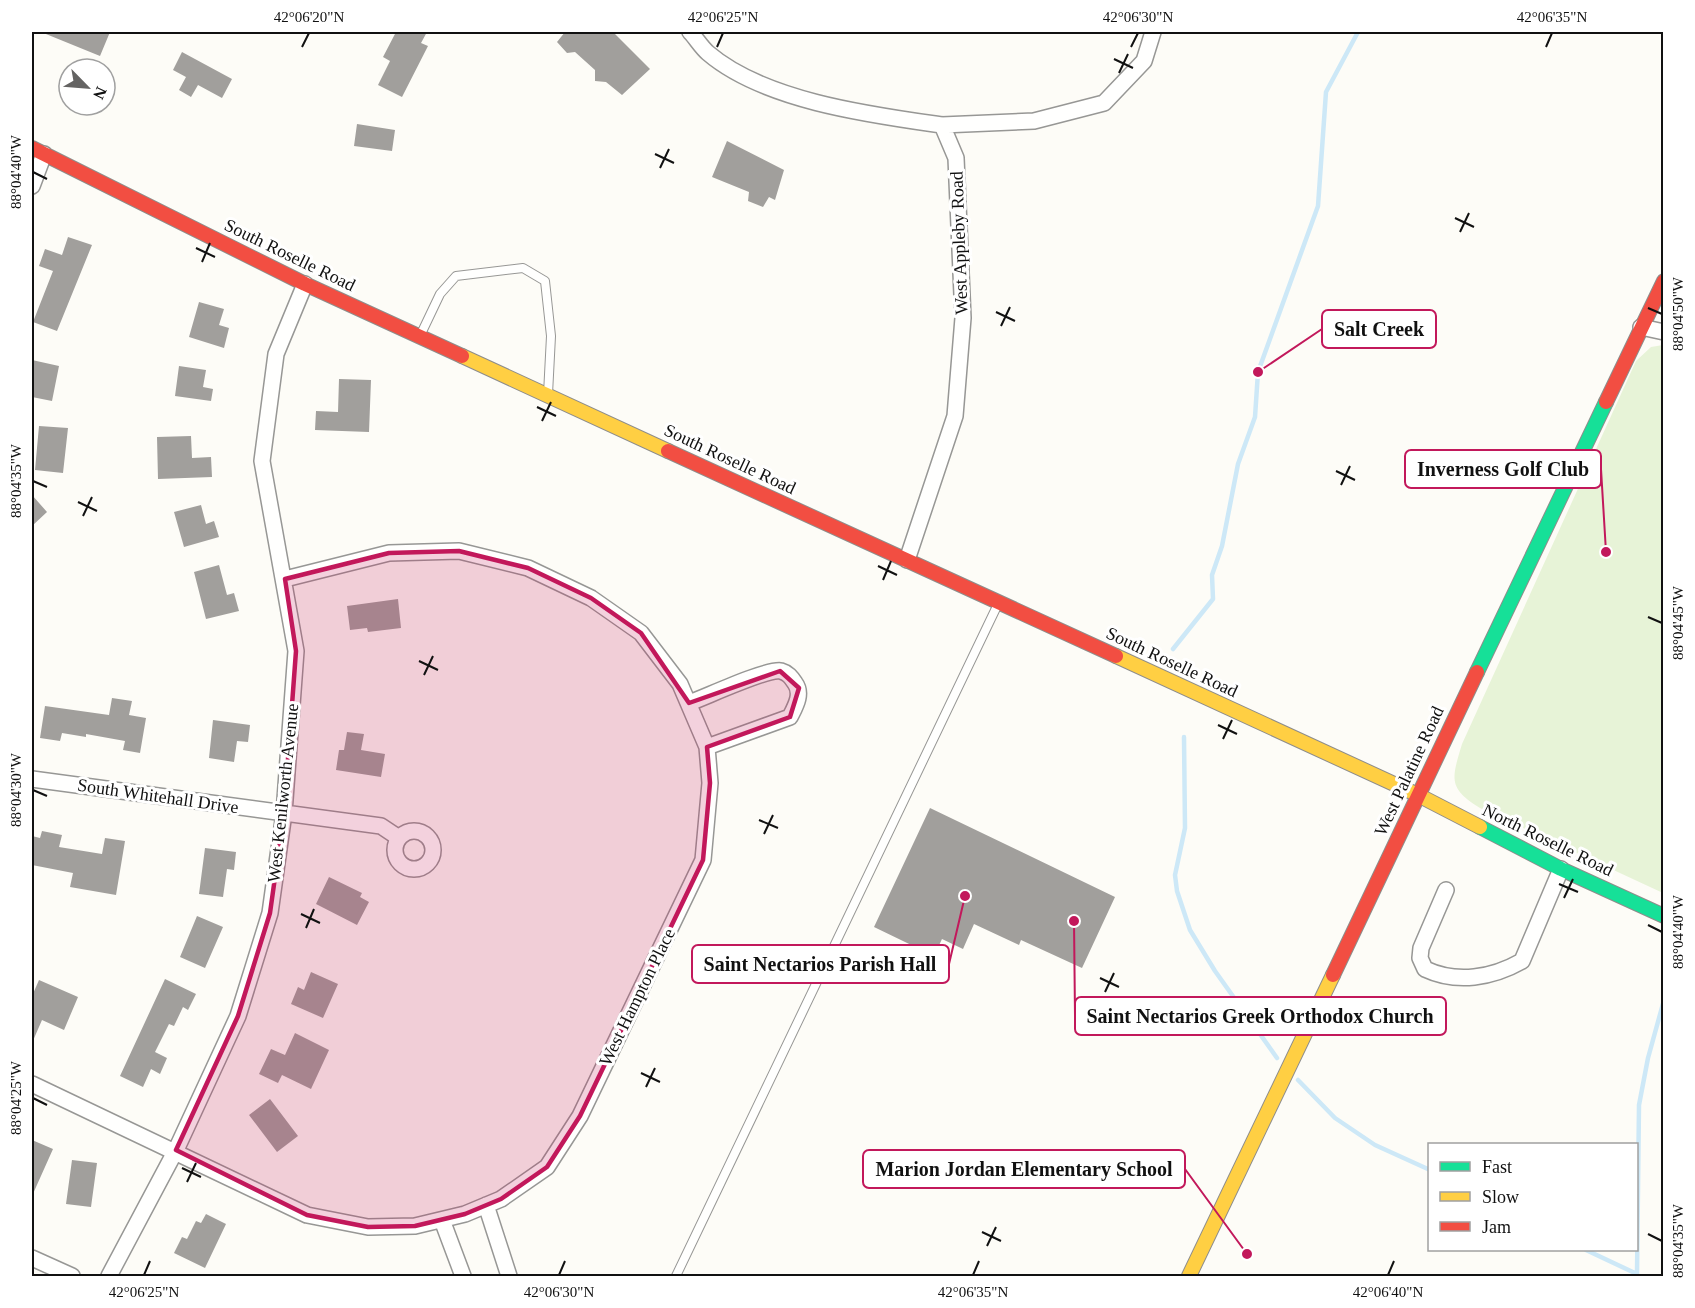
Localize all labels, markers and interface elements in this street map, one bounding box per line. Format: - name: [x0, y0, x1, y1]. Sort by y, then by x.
- text: 42°06'20"N: [274, 9, 344, 25]
- text: 42°06'25"N: [688, 9, 758, 25]
- text: 42°06'30"N: [1103, 9, 1173, 25]
- text: 42°06'35"N: [1517, 9, 1587, 25]
- north arrow: [57, 57, 117, 117]
- text: N: [90, 84, 110, 102]
- text: 88°04'40"W: [8, 134, 24, 209]
- street label: West Appleby Road: [947, 171, 971, 315]
- street label: South Roselle Road: [221, 215, 359, 295]
- text: 88°04'50"W: [1670, 276, 1686, 351]
- callout: Salt Creek: [1322, 310, 1436, 348]
- text: Salt Creek: [1334, 318, 1425, 340]
- street label: South Roselle Road: [661, 420, 799, 498]
- text: 88°04'35"W: [8, 443, 24, 518]
- callout: Inverness Golf Club: [1405, 450, 1601, 488]
- text: Inverness Golf Club: [1417, 458, 1589, 480]
- text: 88°04'45"W: [1670, 585, 1686, 660]
- street label: South Roselle Road: [1103, 623, 1241, 701]
- street label: West Kenilworth Avenue: [264, 702, 302, 884]
- street label: West Palatine Road: [1370, 703, 1448, 839]
- text: 88°04'30"W: [8, 752, 24, 827]
- street label: South Whitehall Drive: [76, 775, 240, 817]
- street label: North Roselle Road: [1479, 800, 1617, 880]
- text: 88°04'40"W: [1670, 894, 1686, 969]
- street label: West Hampton Place: [595, 925, 679, 1069]
- callout: Saint Nectarios Parish Hall: [692, 945, 949, 983]
- text: Saint Nectarios Parish Hall: [704, 953, 937, 975]
- callout: Saint Nectarios Greek Orthodox Church: [1075, 997, 1446, 1035]
- text: Saint Nectarios Greek Orthodox Church: [1086, 1005, 1434, 1027]
- text: 88°04'25"W: [8, 1060, 24, 1135]
- legend: [1428, 1143, 1638, 1251]
- callout: Marion Jordan Elementary School: [863, 1150, 1185, 1188]
- text: Fast: [1482, 1157, 1512, 1177]
- text: Marion Jordan Elementary School: [875, 1158, 1173, 1181]
- text: Slow: [1482, 1187, 1519, 1207]
- text: 88°04'35"W: [1670, 1203, 1686, 1278]
- text: Jam: [1482, 1217, 1511, 1237]
- text: 42°06'25"N: [109, 1284, 179, 1300]
- text: 42°06'30"N: [524, 1284, 594, 1300]
- text: 42°06'35"N: [938, 1284, 1008, 1300]
- text: 42°06'40"N: [1353, 1284, 1423, 1300]

